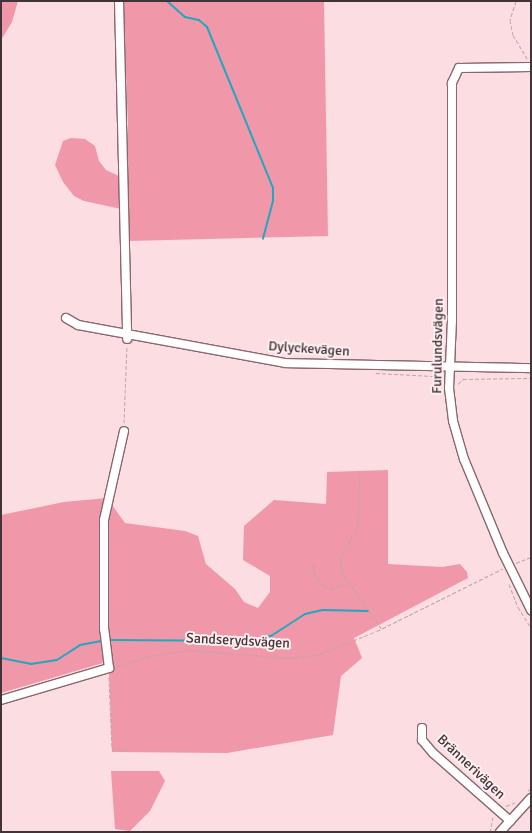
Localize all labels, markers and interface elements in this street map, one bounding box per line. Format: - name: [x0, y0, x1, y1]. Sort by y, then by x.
- street label: Furulundsvägen: [429, 298, 447, 394]
- street label: Dylyckevägen: [268, 338, 350, 360]
- street label: Sandserydsvägen: [186, 630, 290, 652]
- street label: Brännerivägen: [433, 731, 509, 803]

